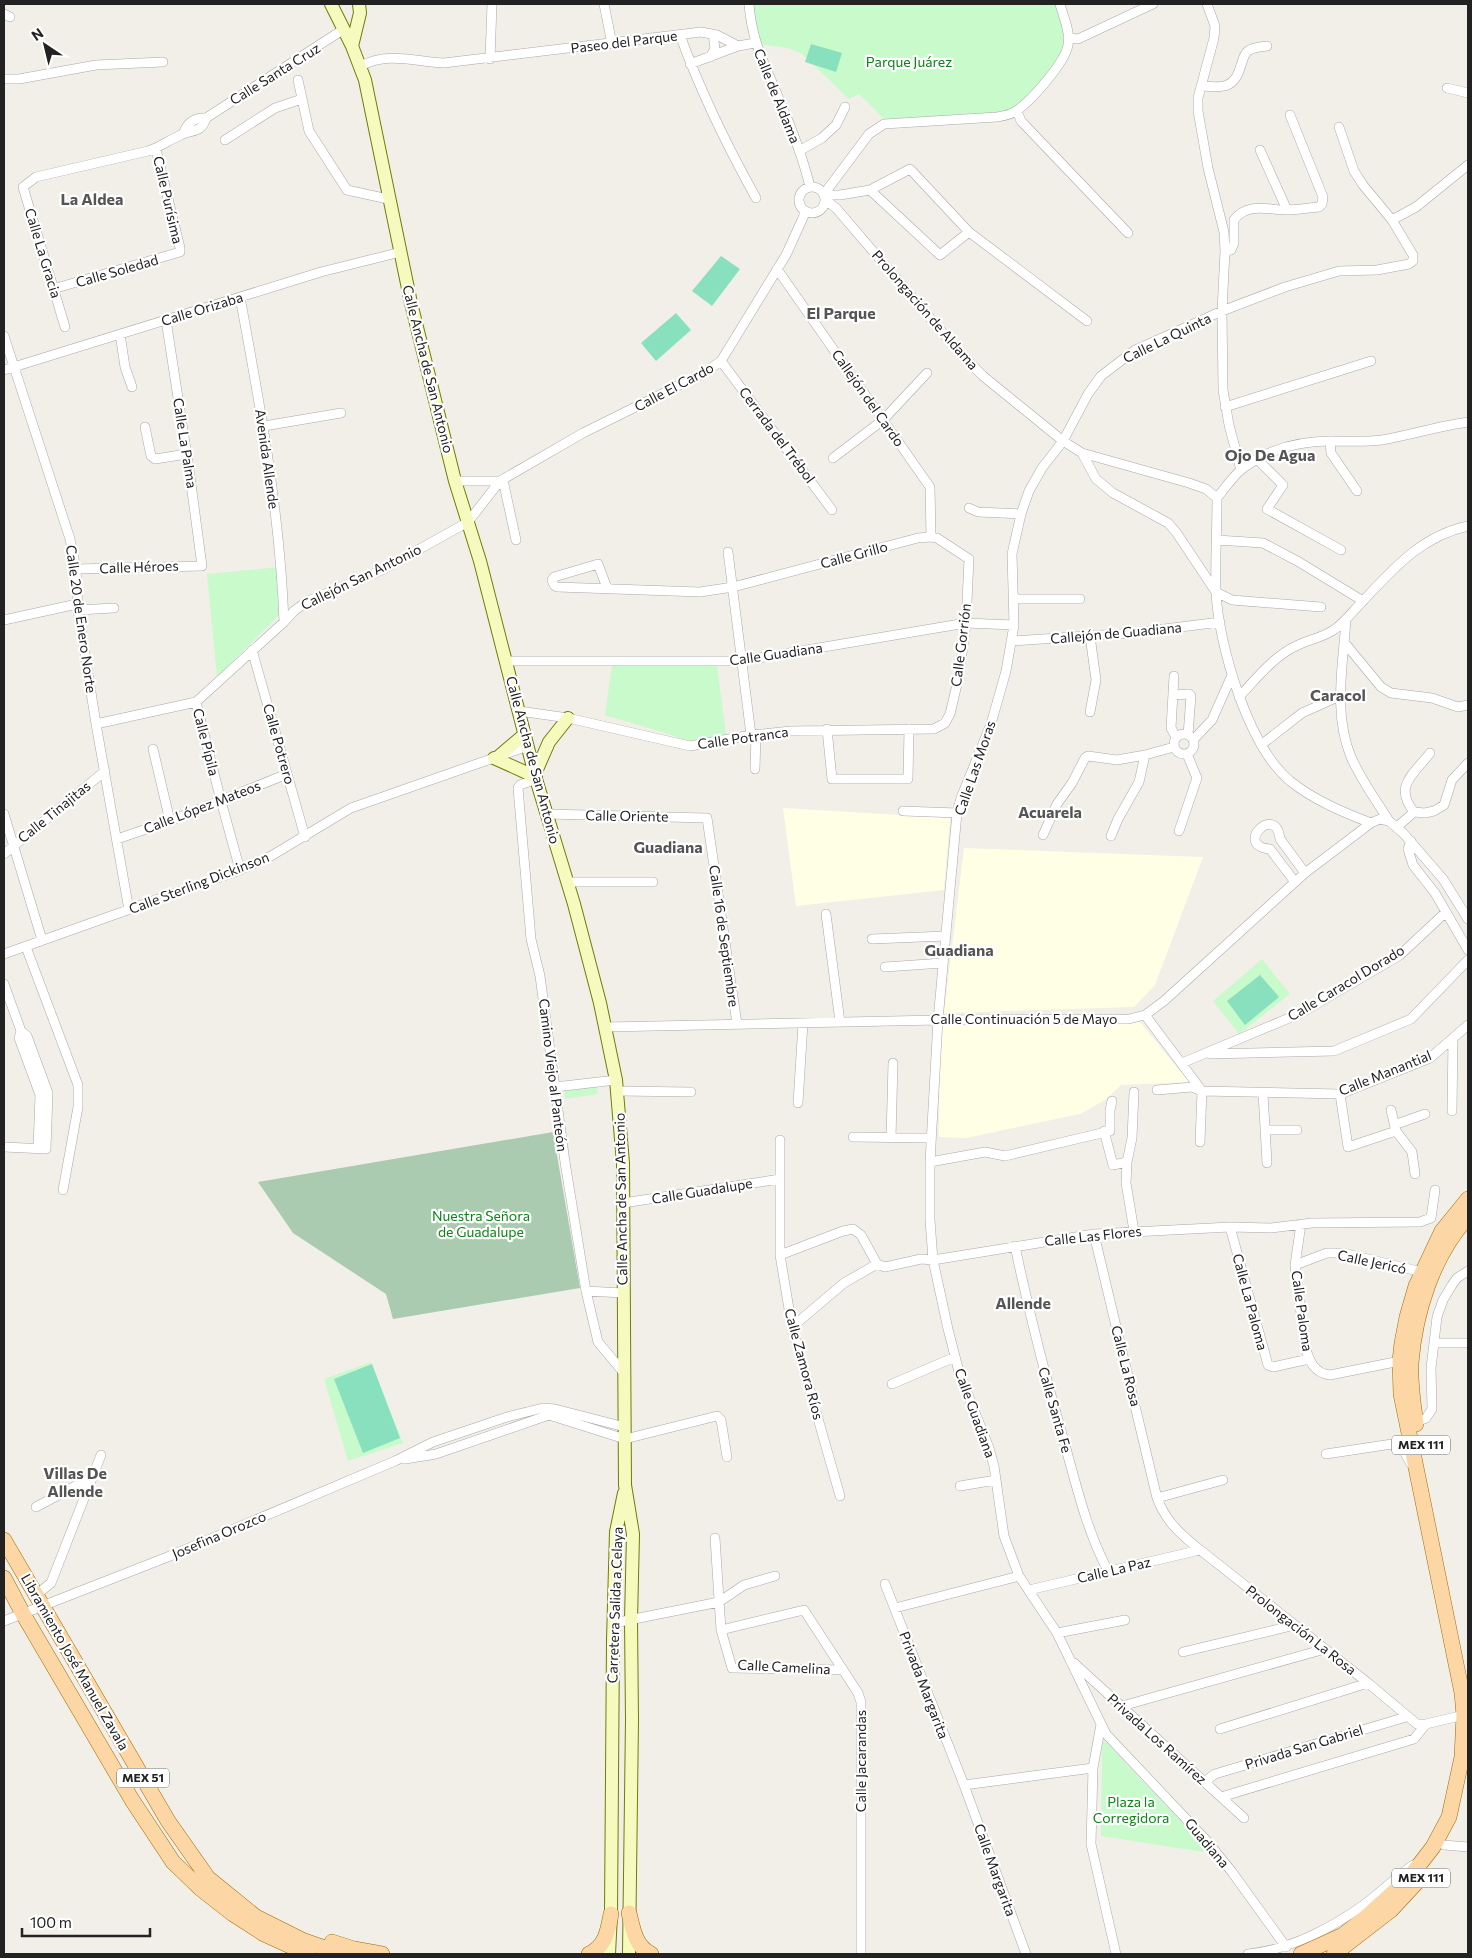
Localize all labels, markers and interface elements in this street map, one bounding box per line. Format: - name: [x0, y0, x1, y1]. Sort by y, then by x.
- north arrow: [20, 20, 70, 70]
- text: N: [28, 24, 46, 44]
- street label: Paseo del Parque: [570, 27, 678, 56]
- street label: Calle Santa Cruz: [226, 39, 323, 108]
- street label: Calle de Aldama: [751, 46, 804, 146]
- park label: Parque Juárez: [866, 53, 952, 70]
- street label: Calle Purísima: [150, 154, 187, 245]
- district label: La Aldea: [61, 189, 123, 208]
- street label: Calle La Gracia: [22, 206, 65, 300]
- street label: Prolongación de Aldama: [869, 246, 982, 373]
- street label: Calle Soledad: [74, 251, 160, 290]
- street label: Calle Ancha de San Antonio: [399, 283, 458, 455]
- street label: Calle Orizaba: [159, 288, 245, 329]
- district label: El Parque: [806, 303, 876, 322]
- street label: Calle La Quinta: [1120, 309, 1214, 366]
- street label: Callejón del Cardo: [829, 346, 908, 449]
- street label: Calle El Cardo: [631, 359, 716, 415]
- street label: Cerrada del Trébol: [736, 383, 819, 486]
- street label: Calle La Palma: [170, 396, 201, 489]
- street label: Avenida Allende: [252, 408, 283, 510]
- district label: Ojo De Agua: [1225, 445, 1315, 464]
- street label: Calle Grillo: [818, 537, 889, 572]
- street label: Callejón San Antonio: [298, 540, 424, 613]
- street label: Calle 20 de Enero Norte: [63, 544, 100, 694]
- street label: Calle Héroes: [99, 557, 179, 576]
- street label: Calle Gorrión: [947, 602, 974, 688]
- street label: Callejón de Guadiana: [1049, 618, 1182, 647]
- street label: Calle Guadiana: [728, 639, 824, 668]
- street label: Calle Ancha de San Antonio: [503, 674, 564, 846]
- district label: Caracol: [1310, 685, 1366, 704]
- street label: Calle Potrero: [260, 702, 299, 786]
- street label: Calle Pípila: [190, 706, 223, 778]
- street label: Calle Las Moras: [950, 718, 999, 818]
- street label: Calle Potranca: [696, 723, 790, 752]
- street label: Calle López Mateos: [141, 776, 263, 837]
- street label: Calle Tinajitas: [14, 777, 93, 846]
- district label: Acuarela: [1018, 802, 1082, 821]
- street label: Calle Oriente: [585, 806, 669, 825]
- district label: Guadiana: [633, 837, 703, 856]
- street label: Calle Sterling Dickinson: [126, 848, 271, 917]
- street label: Calle 16 de Septiembre: [706, 864, 743, 1008]
- district label: Guadiana: [924, 940, 994, 959]
- street label: Calle Caracol Dorado: [1284, 941, 1407, 1024]
- street label: Camino Viejo al Panteón: [536, 997, 571, 1152]
- street label: Calle Continuación 5 de Mayo: [931, 1010, 1117, 1027]
- street label: Calle Manantial: [1336, 1046, 1434, 1099]
- street label: Calle Ancha de San Antonio: [610, 1112, 631, 1286]
- street label: Calle Guadalupe: [650, 1174, 754, 1207]
- park label: Nuestra Señora de Guadalupe: [432, 1207, 530, 1240]
- street label: Calle Las Flores: [1044, 1222, 1142, 1249]
- street label: Calle Jericó: [1336, 1246, 1408, 1277]
- street label: Calle La Paloma: [1229, 1252, 1272, 1352]
- street label: Calle Paloma: [1288, 1269, 1317, 1353]
- district label: Allende: [995, 1293, 1051, 1312]
- street label: Calle Zamora Ríos: [781, 1306, 828, 1421]
- street label: Calle La Rosa: [1108, 1324, 1145, 1408]
- street label: Calle Santa Fe: [1035, 1365, 1076, 1455]
- street label: Calle Guadiana: [951, 1366, 1000, 1460]
- road number: MEX 111: [1392, 1436, 1450, 1454]
- district label: Villas De Allende: [43, 1463, 107, 1500]
- street label: Josefina Orozco: [169, 1507, 268, 1562]
- street label: Carretera Salida a Celaya: [603, 1526, 626, 1683]
- street label: Calle La Paz: [1075, 1553, 1152, 1586]
- street label: Libramiento José Manuel Zavala: [18, 1570, 133, 1753]
- street label: Prolongación La Rosa: [1243, 1581, 1360, 1678]
- street label: Privada Margarita: [896, 1629, 953, 1741]
- street label: Calle Camelina: [737, 1656, 831, 1677]
- street label: Privada Los Ramírez: [1104, 1690, 1211, 1788]
- street label: Calle Jacarandas: [852, 1710, 869, 1812]
- street label: Privada San Gabriel: [1243, 1720, 1365, 1773]
- road number: MEX 51: [117, 1769, 169, 1788]
- park label: Plaza la Corregidora: [1093, 1793, 1169, 1826]
- street label: Guadiana: [1182, 1814, 1233, 1871]
- street label: Calle Margarita: [971, 1821, 1020, 1918]
- road number: MEX 111: [1392, 1869, 1450, 1888]
- scale bar: [22, 1906, 150, 1938]
- text: 100 m: [30, 1913, 72, 1931]

